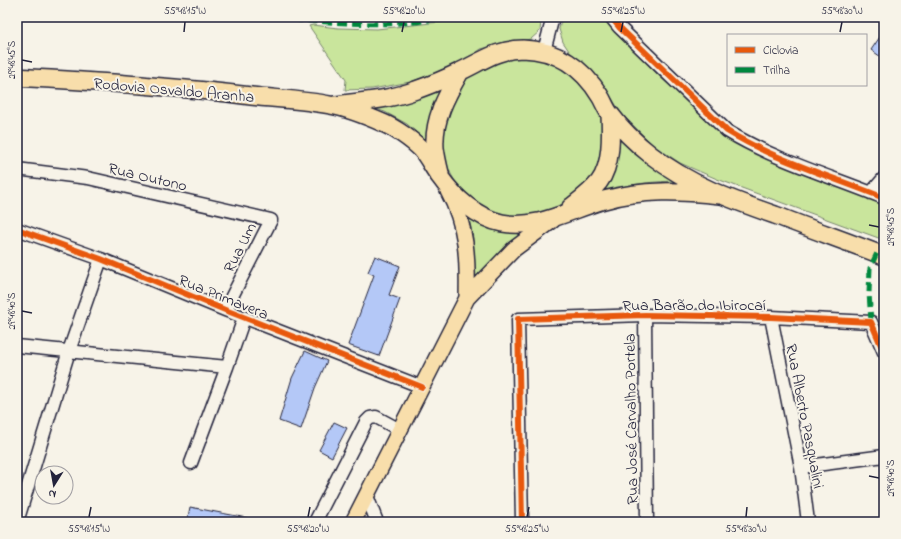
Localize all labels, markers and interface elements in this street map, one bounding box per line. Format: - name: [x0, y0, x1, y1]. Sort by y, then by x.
- text: 55°48'15"W: [164, 4, 206, 19]
- text: 55°48'20"W: [383, 4, 425, 19]
- text: 55°48'25"W: [601, 4, 645, 19]
- text: 55°48'30"W: [821, 4, 863, 19]
- legend: [727, 34, 867, 86]
- text: 29°48'45"S: [5, 40, 20, 79]
- text: Ciclovia: [763, 42, 799, 60]
- text: Trilha: [763, 62, 790, 80]
- street label: Rodovia Osvaldo Aranha: [92, 72, 255, 110]
- street label: Rua Outono: [106, 157, 189, 199]
- text: 29°48'45"S: [884, 207, 899, 246]
- street label: Rua Um: [218, 219, 264, 277]
- street label: Rua Primavera: [175, 269, 272, 327]
- text: 29°48'40"S: [5, 292, 20, 329]
- street label: Rua Barão do Ibirocaí: [622, 294, 766, 318]
- street label: Rua José Carvalho Portela: [619, 333, 645, 505]
- street label: Rua Alberto Pasqualini: [778, 342, 830, 491]
- text: 29°48'40"S: [884, 459, 899, 496]
- north arrow: [34, 465, 74, 505]
- text: N: [47, 485, 57, 502]
- text: 55°48'15"W: [68, 522, 110, 537]
- text: 55°48'20"W: [287, 522, 329, 537]
- text: 55°48'25"W: [505, 522, 549, 537]
- text: 55°48'30"W: [725, 522, 767, 537]

